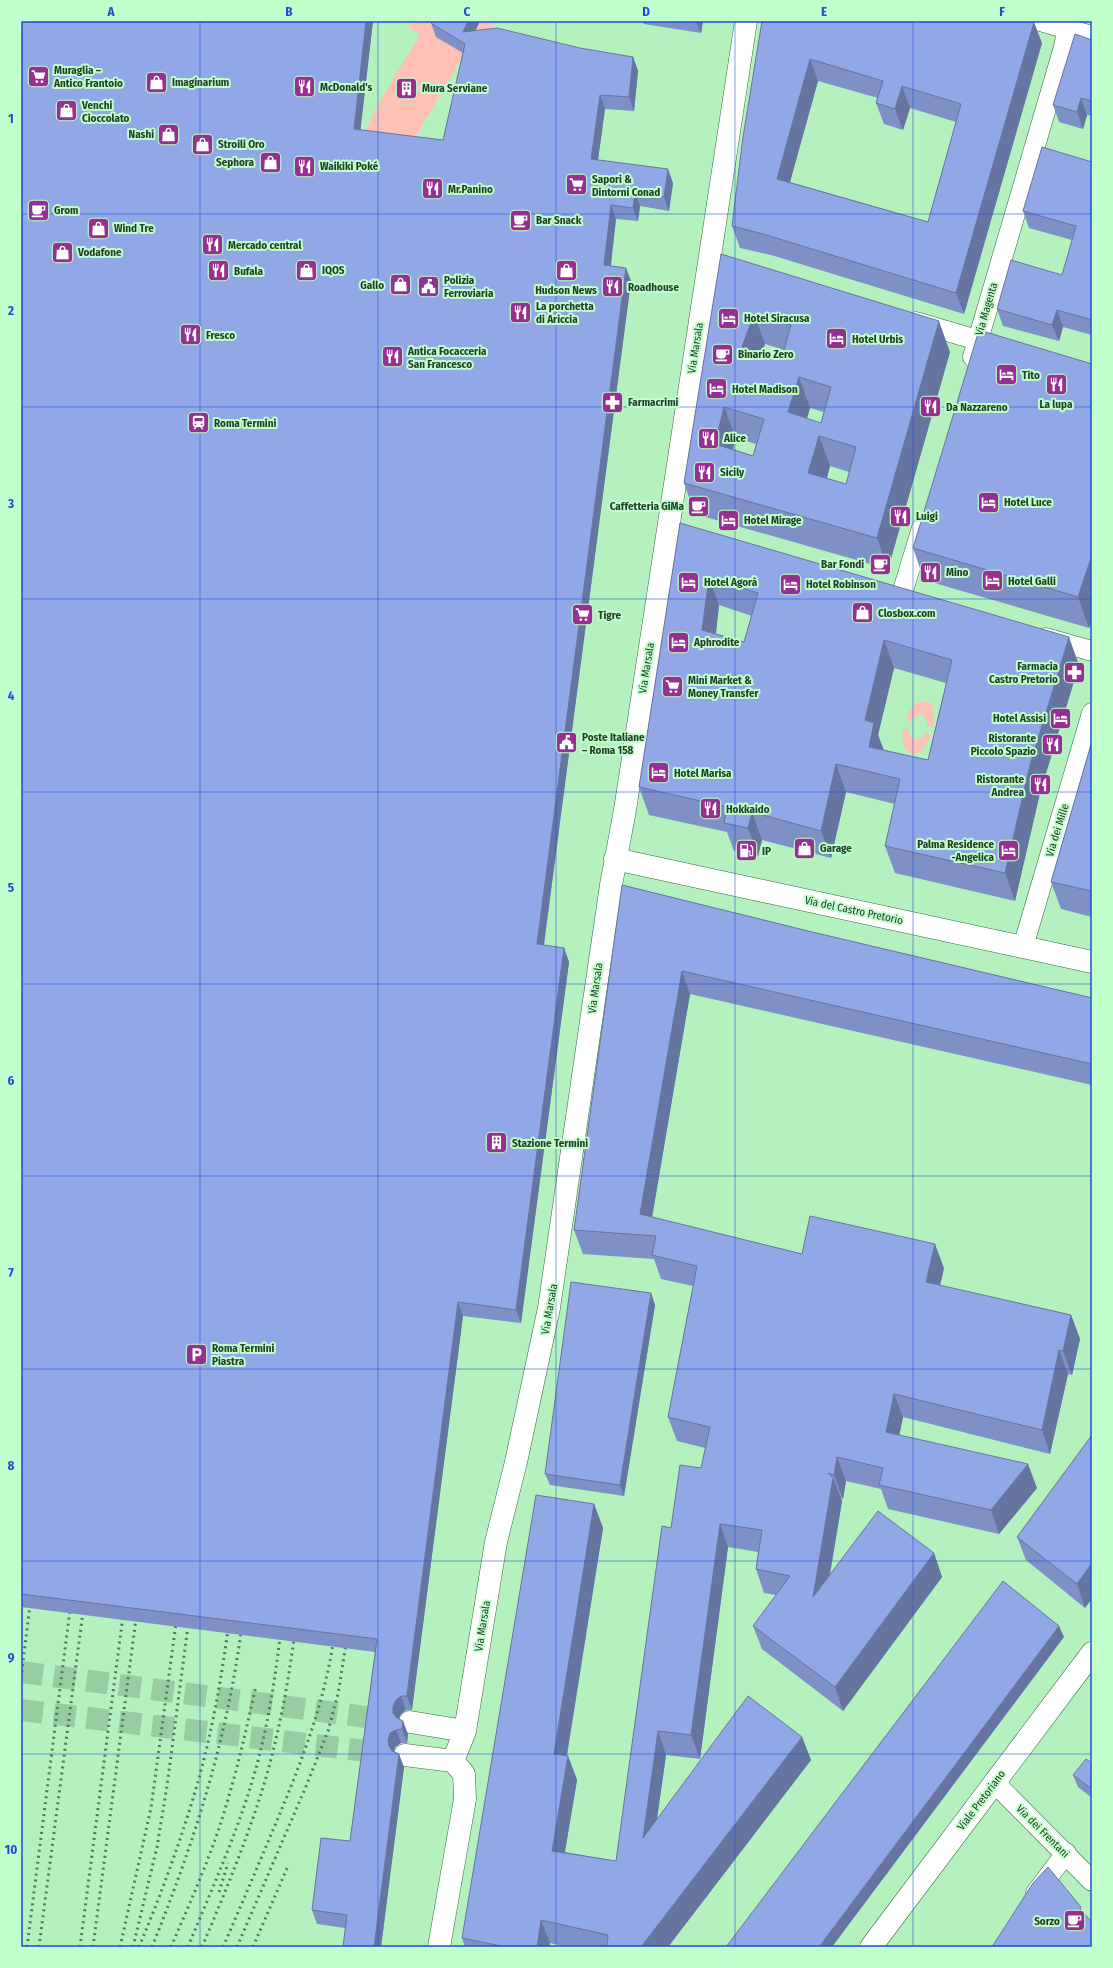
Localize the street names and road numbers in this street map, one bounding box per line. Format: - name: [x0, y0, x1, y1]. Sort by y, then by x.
- street label: Via Magenta: [973, 281, 1000, 337]
- street label: Via Marsala: [685, 322, 706, 374]
- street label: Via Marsala: [636, 642, 657, 694]
- street label: Via dei Mille: [1043, 802, 1072, 858]
- street label: Via del Castro Pretorio: [804, 894, 904, 927]
- street label: Via Marsala: [585, 962, 606, 1014]
- street label: Via Marsala: [539, 1283, 560, 1336]
- street label: Via Marsala: [472, 1600, 493, 1652]
- street label: Viale Pretoriano: [955, 1768, 1008, 1833]
- street label: Via dei Frentani: [1013, 1802, 1072, 1861]

